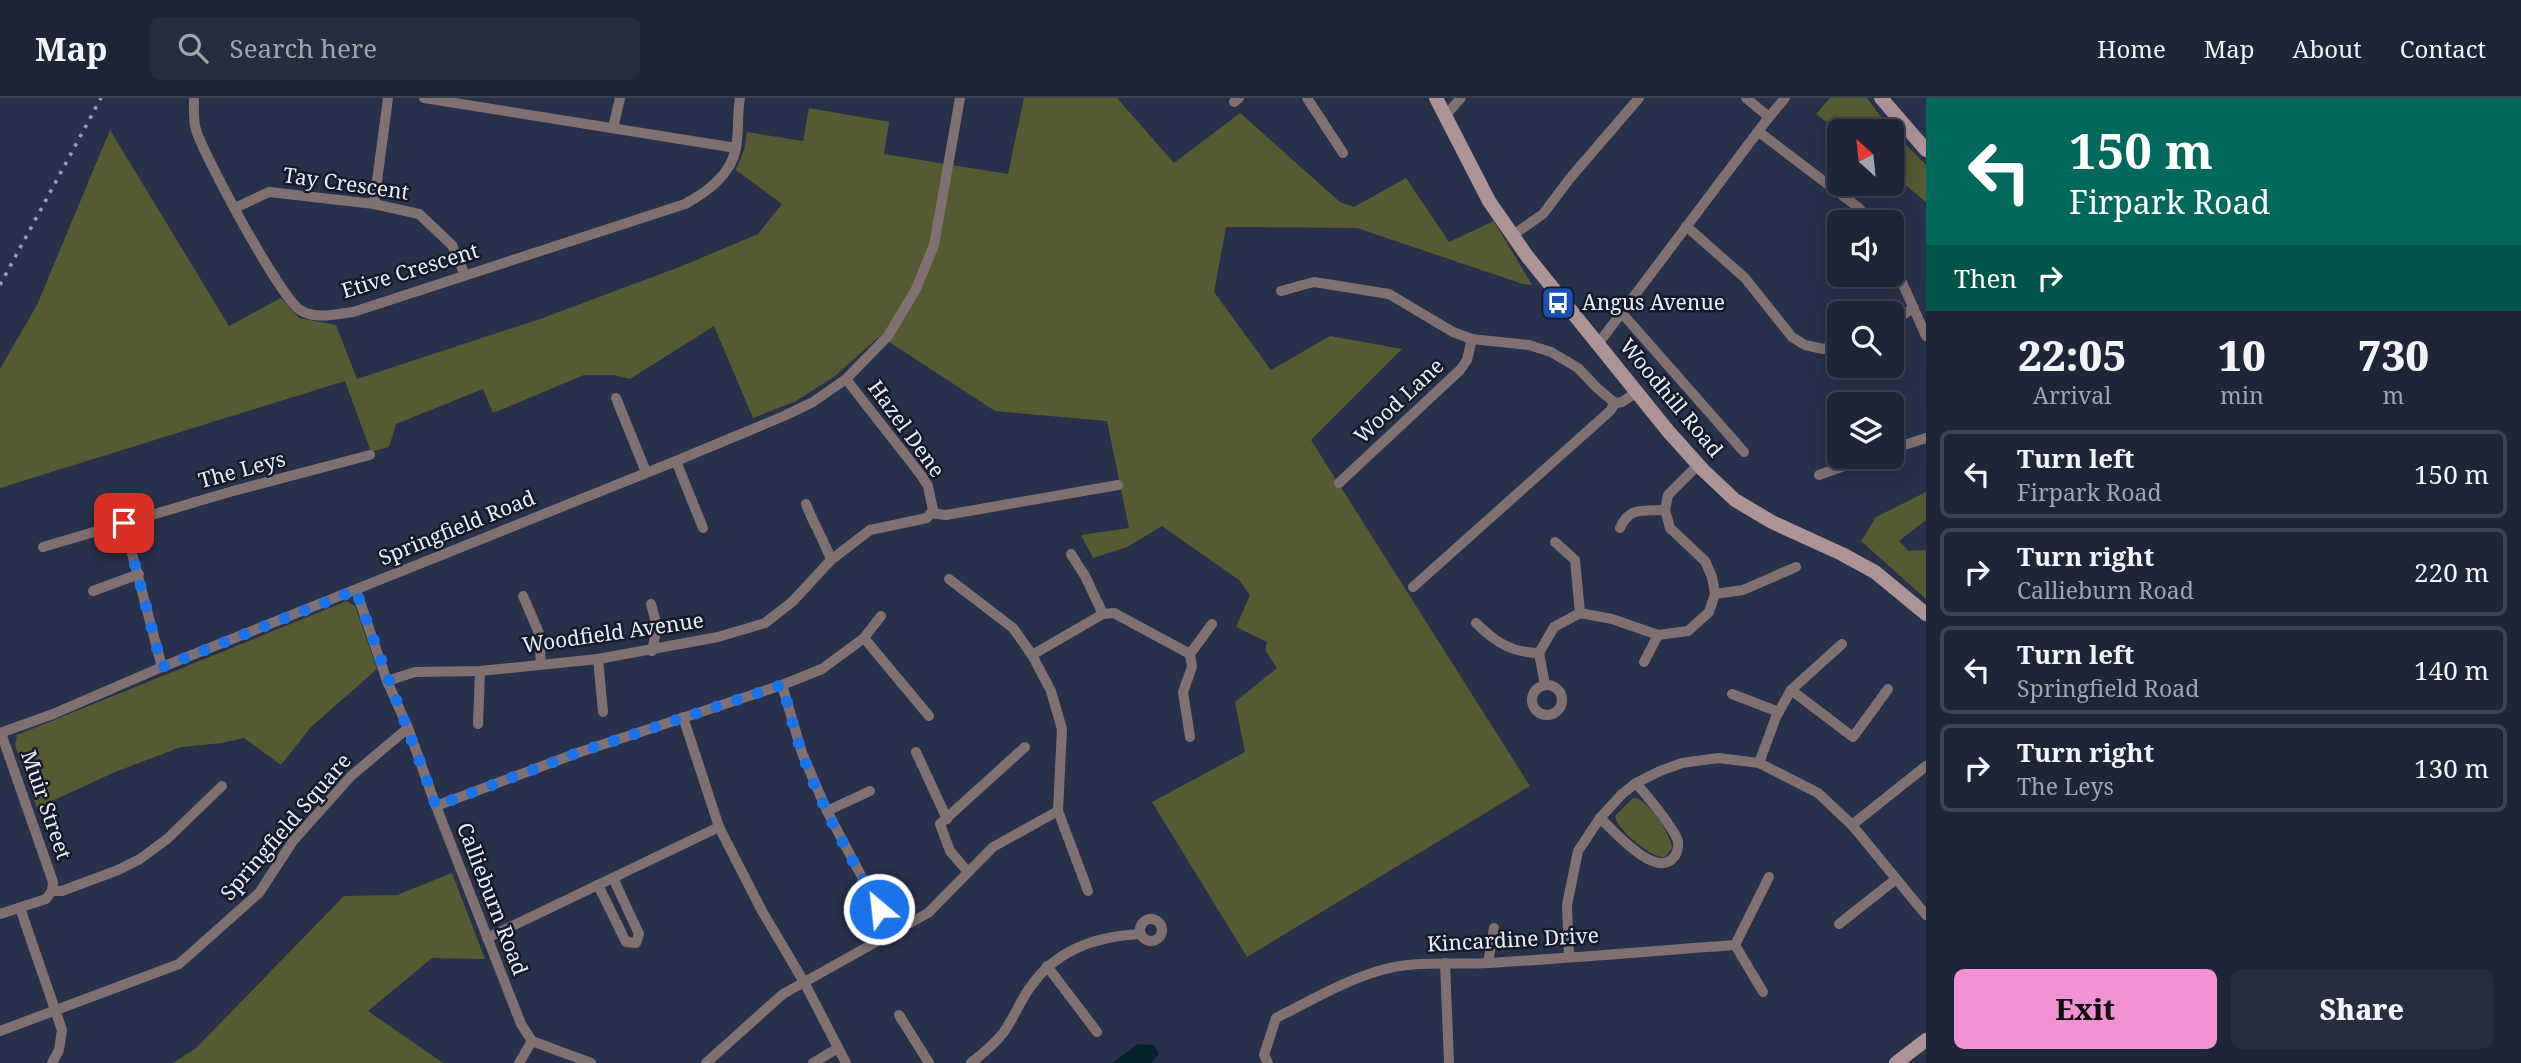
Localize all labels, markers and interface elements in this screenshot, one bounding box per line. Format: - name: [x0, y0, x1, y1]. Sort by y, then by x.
- search box: [150, 17, 640, 80]
- text: Map: [35, 26, 108, 71]
- icon: search: [174, 29, 212, 67]
- text: Search here: [230, 30, 377, 66]
- text: Home: [2097, 32, 2166, 65]
- text: Map: [2204, 32, 2255, 65]
- text: About: [2293, 32, 2362, 65]
- text: Contact: [2400, 32, 2486, 65]
- text: 150 m: [2069, 117, 2213, 183]
- north arrow: [1827, 119, 1904, 196]
- map controls: [1827, 119, 1904, 469]
- icon: left: [1954, 126, 2045, 217]
- street label: Tay Crescent: [281, 160, 411, 206]
- text: Firpark Road: [2069, 180, 2270, 223]
- button: sound: [1827, 210, 1904, 287]
- street label: Etive Crescent: [338, 236, 482, 304]
- icon: right: [2031, 259, 2069, 297]
- text: Then: [1954, 260, 2017, 296]
- bus stop icon: Angus Avenue: [1539, 284, 1577, 322]
- place label: Angus Avenue: [1582, 288, 1725, 316]
- button: search: [1827, 301, 1904, 378]
- text: 22:05: [2018, 326, 2126, 383]
- text: 10: [2218, 326, 2266, 383]
- text: 730: [2358, 326, 2429, 383]
- street label: Woodhill Road: [1614, 332, 1730, 463]
- street label: Wood Lane: [1347, 351, 1449, 449]
- street label: Hazel Dene: [862, 374, 952, 483]
- text: Arrival: [2033, 379, 2111, 411]
- text: min: [2220, 379, 2264, 411]
- text: m: [2382, 379, 2404, 411]
- button: layers: [1827, 392, 1904, 469]
- text: Turn left: [2017, 440, 2134, 476]
- street label: The Leys: [195, 444, 288, 494]
- icon: left: [1958, 455, 1996, 493]
- text: 150 m: [2414, 456, 2489, 492]
- text: Firpark Road: [2017, 476, 2162, 508]
- street label: Springfield Road: [374, 483, 539, 571]
- pin: [94, 493, 154, 553]
- icon: arrive: [105, 504, 143, 542]
- text: Turn right: [2017, 538, 2154, 574]
- icon: right: [1958, 553, 1996, 591]
- text: 220 m: [2414, 554, 2489, 590]
- text: Callieburn Road: [2017, 574, 2194, 606]
- street label: Woodfield Avenue: [520, 605, 705, 659]
- text: Turn left: [2017, 636, 2134, 672]
- icon: left: [1958, 651, 1996, 689]
- text: 140 m: [2414, 652, 2489, 688]
- text: Springfield Road: [2017, 672, 2199, 704]
- text: Turn right: [2017, 734, 2154, 770]
- street label: Muir Street: [15, 746, 79, 863]
- street label: Springfield Square: [214, 747, 357, 906]
- icon: right: [1958, 749, 1996, 787]
- text: 130 m: [2414, 750, 2489, 786]
- text: The Leys: [2017, 770, 2114, 802]
- street label: Callieburn Road: [451, 818, 535, 979]
- position arrow: [842, 872, 916, 946]
- street label: Kincardine Drive: [1426, 921, 1600, 957]
- button: Exit: [1954, 969, 2217, 1049]
- button: Share: [2231, 969, 2493, 1049]

